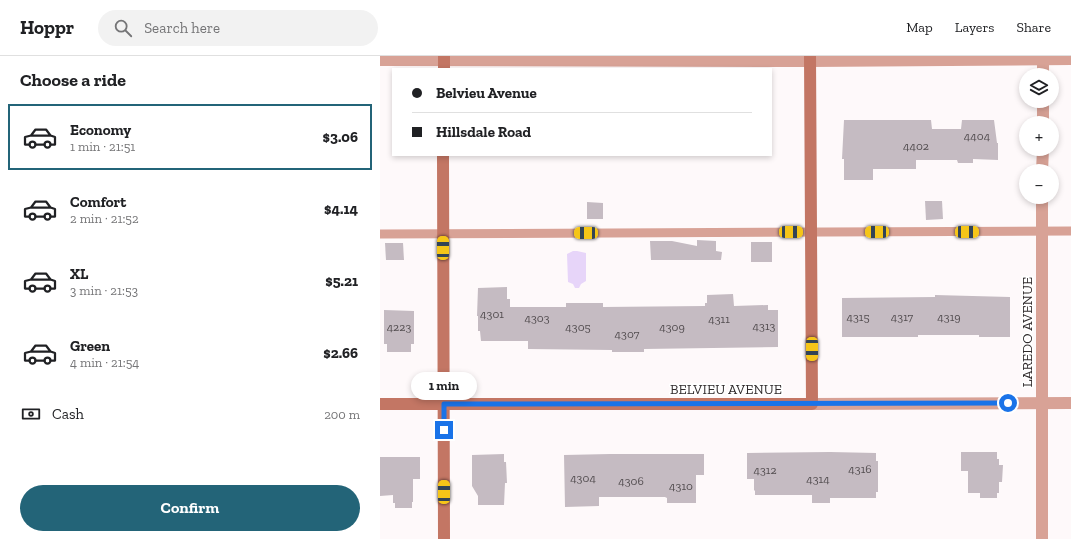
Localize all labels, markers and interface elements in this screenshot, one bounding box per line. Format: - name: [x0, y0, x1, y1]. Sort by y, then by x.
- search box: [98, 10, 378, 46]
- text: Hoppr: [20, 16, 74, 39]
- icon: search: [112, 17, 134, 39]
- text: Search here: [144, 19, 220, 37]
- text: Map: [906, 19, 933, 36]
- text: Layers: [955, 19, 994, 36]
- text: Share: [1016, 19, 1051, 36]
- map controls: [1019, 68, 1059, 204]
- button: layers: [1019, 68, 1059, 108]
- text: Choose a ride: [20, 69, 126, 91]
- text: Belvieu Avenue: [436, 84, 537, 102]
- button: +: [1019, 116, 1059, 156]
- icon: car: [22, 119, 58, 155]
- text: Economy: [70, 121, 131, 139]
- text: Hillsdale Road: [436, 123, 531, 141]
- text: $3.06: [323, 128, 358, 146]
- house number: 4404: [964, 129, 991, 143]
- text: 1 min · 21:51: [70, 139, 135, 154]
- house number: 4402: [903, 139, 929, 153]
- button: −: [1019, 164, 1059, 204]
- icon: car: [22, 191, 58, 227]
- text: Comfort: [70, 193, 126, 211]
- text: $4.14: [324, 200, 358, 218]
- text: 2 min · 21:52: [70, 211, 139, 226]
- car: [779, 226, 803, 238]
- car: [865, 226, 889, 238]
- car: [955, 226, 979, 238]
- car: [574, 227, 598, 239]
- car: [437, 236, 449, 260]
- icon: car: [22, 263, 58, 299]
- text: XL: [70, 265, 88, 283]
- text: $5.21: [325, 272, 358, 290]
- street label: LAREDO AVENUE: [1019, 277, 1036, 387]
- text: 3 min · 21:53: [70, 283, 138, 298]
- house number: 4301: [480, 307, 504, 321]
- house number: 4315: [846, 310, 870, 324]
- house number: 4317: [891, 310, 914, 324]
- house number: 4319: [937, 310, 961, 324]
- house number: 4303: [524, 311, 550, 325]
- house number: 4311: [708, 312, 730, 326]
- house number: 4313: [753, 319, 776, 333]
- house number: 4223: [387, 320, 411, 334]
- house number: 4305: [565, 320, 591, 334]
- house number: 4309: [659, 320, 685, 334]
- house number: 4307: [615, 327, 640, 341]
- icon: car: [22, 335, 58, 371]
- text: Green: [70, 337, 110, 355]
- car: [806, 337, 818, 361]
- text: $2.66: [323, 344, 358, 362]
- text: 4 min · 21:54: [70, 355, 139, 370]
- callout: 1 min: [411, 372, 477, 400]
- text: 1 min: [429, 378, 459, 393]
- street label: BELVIEU AVENUE: [670, 381, 782, 398]
- route start: [999, 394, 1017, 412]
- icon: cash: [20, 403, 42, 425]
- text: Cash: [52, 405, 84, 423]
- text: 200 m: [324, 407, 360, 422]
- route end: [435, 421, 453, 439]
- house number: 4316: [848, 462, 872, 476]
- house number: 4312: [753, 463, 777, 477]
- house number: 4304: [570, 471, 596, 485]
- house number: 4314: [806, 472, 830, 486]
- house number: 4306: [618, 474, 644, 488]
- house number: 4310: [669, 479, 693, 493]
- car: [438, 480, 450, 504]
- button: Confirm: [20, 485, 360, 531]

